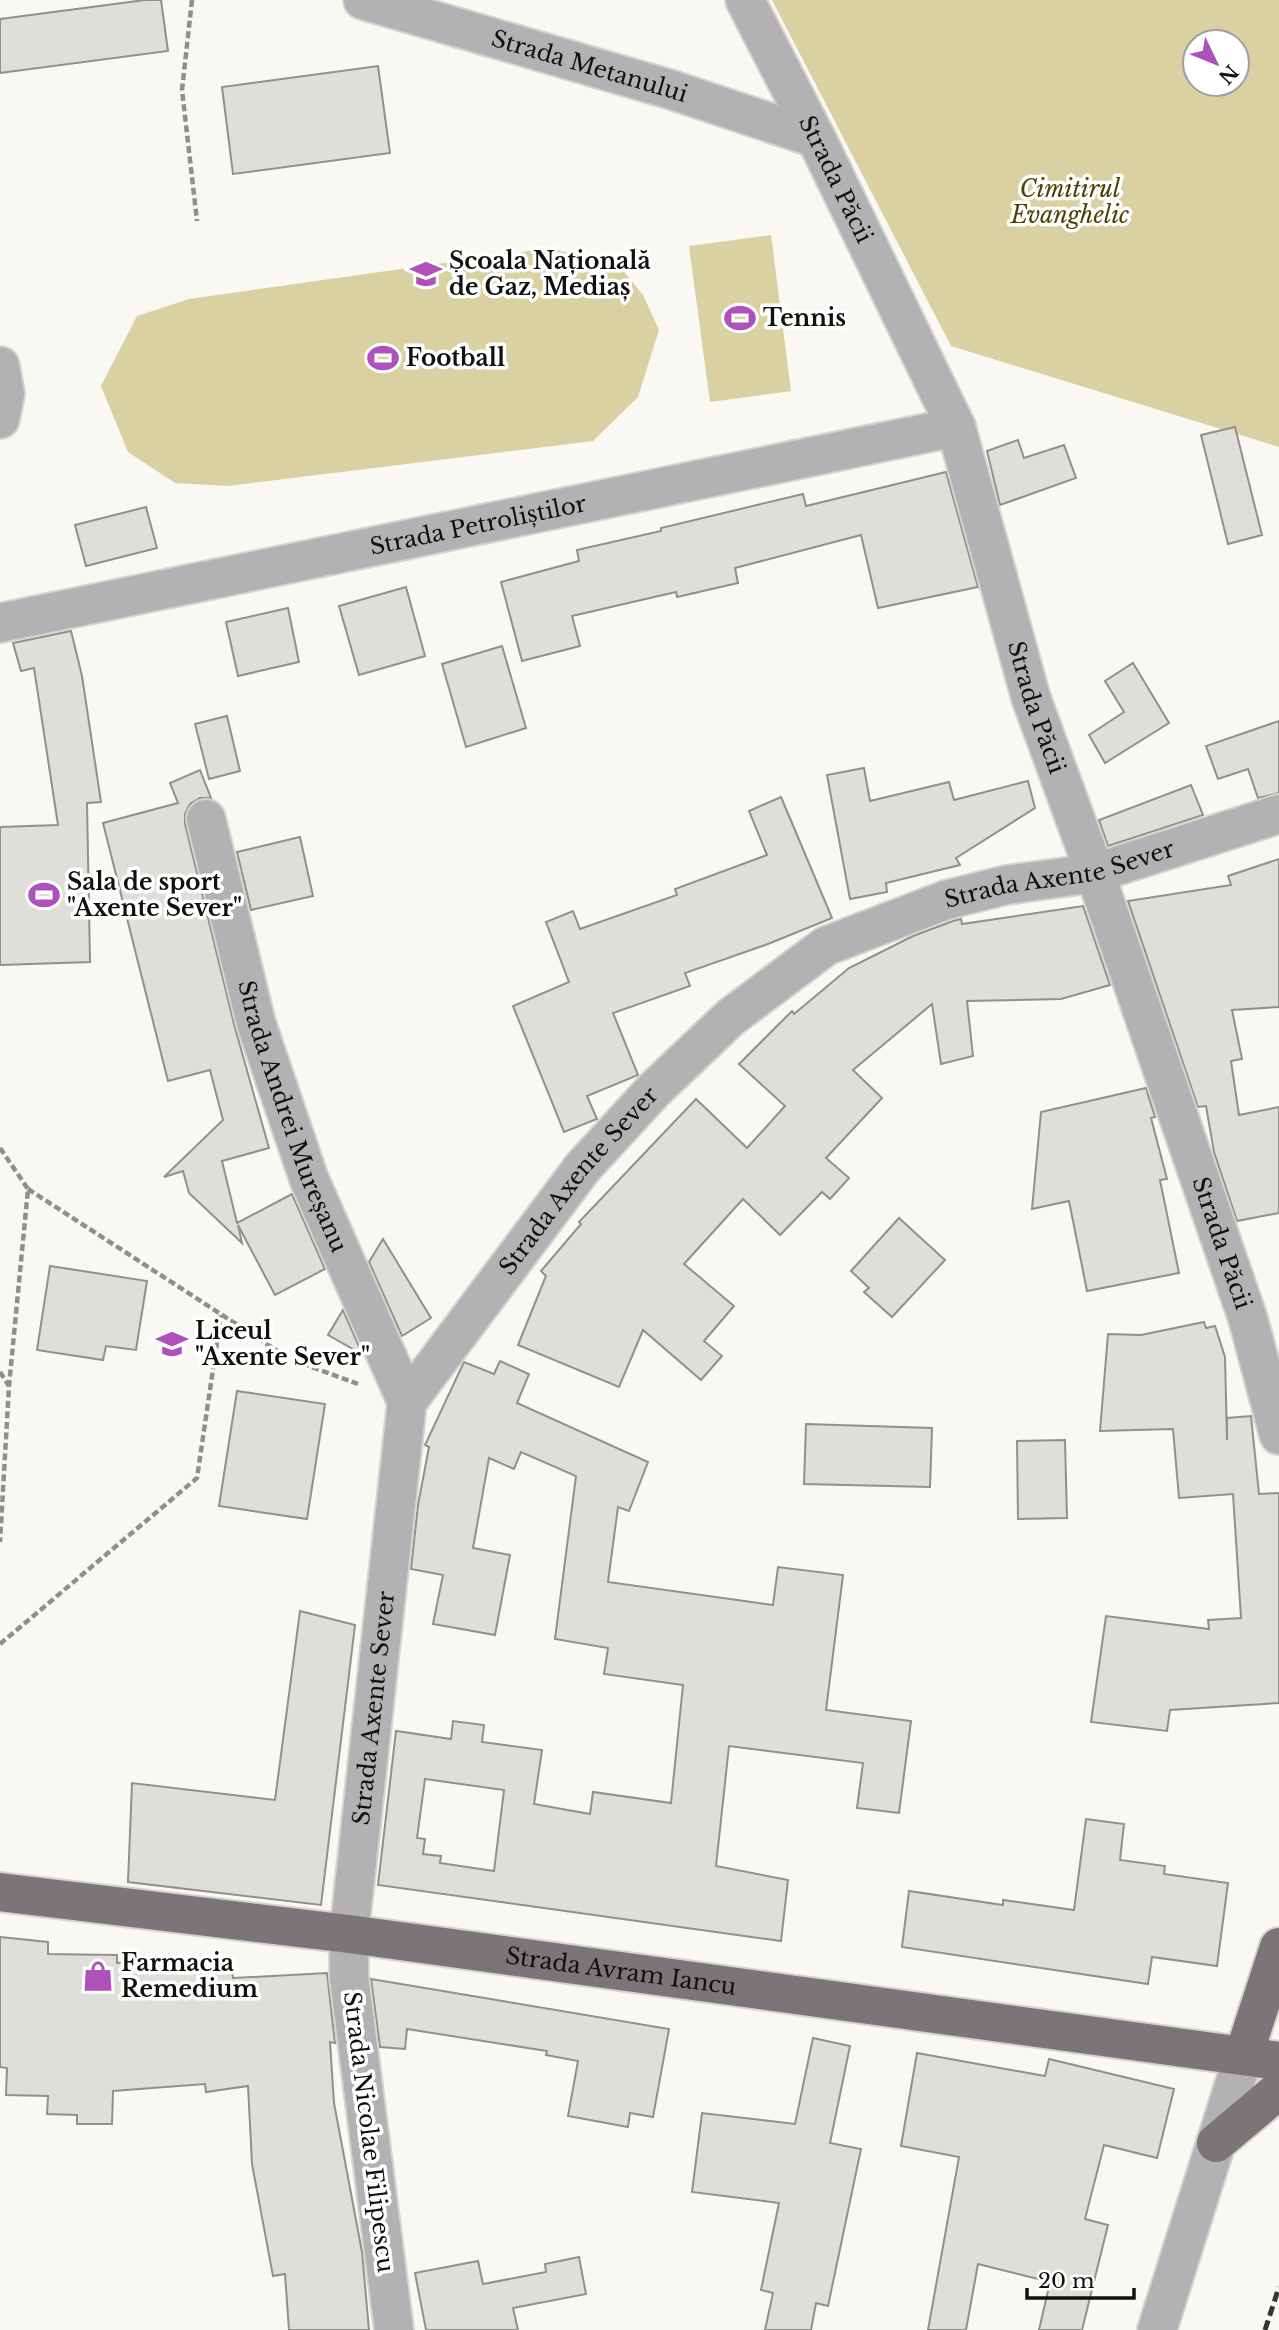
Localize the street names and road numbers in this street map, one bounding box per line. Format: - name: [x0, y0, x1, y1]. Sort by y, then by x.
- street label: Strada Metanului: [488, 24, 691, 108]
- street label: Strada Păcii: [793, 111, 879, 248]
- street label: Strada Petroliștilor: [367, 489, 589, 561]
- street label: Strada Păcii: [1002, 638, 1072, 778]
- street label: Strada Axente Sever: [941, 835, 1178, 914]
- street label: Strada Andrei Mureșanu: [232, 977, 353, 1257]
- street label: Strada Axente Sever: [493, 1081, 664, 1280]
- street label: Strada Păcii: [1186, 1173, 1258, 1313]
- street label: Strada Axente Sever: [347, 1590, 400, 1827]
- street label: Strada Avram Iancu: [504, 1942, 738, 2001]
- street label: Strada Nicolae Filipescu: [338, 1990, 400, 2274]

